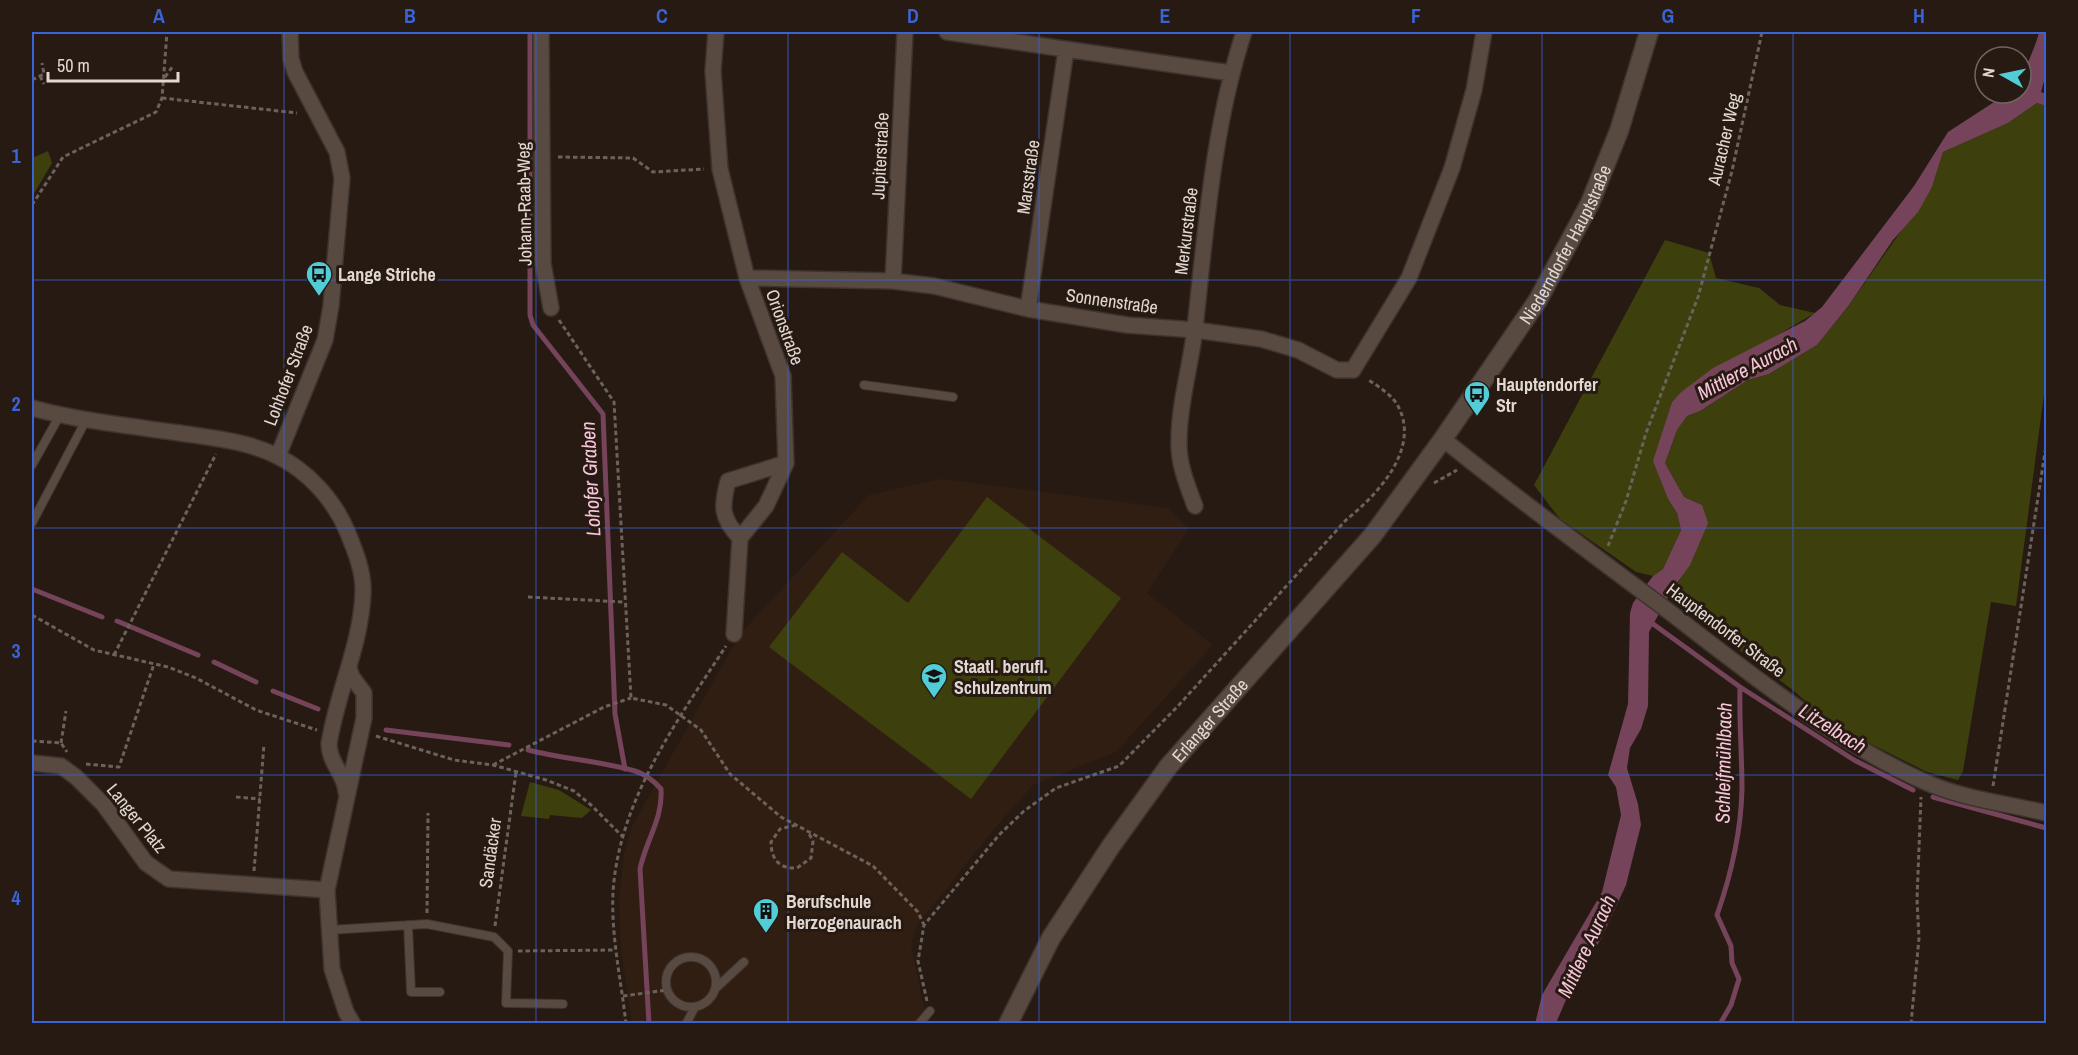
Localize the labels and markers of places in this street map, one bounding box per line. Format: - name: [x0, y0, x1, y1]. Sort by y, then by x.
- bus stop icon: Lange Striche: [304, 259, 334, 297]
- place label: Lange Striche: [338, 262, 436, 287]
- place label: Hauptendorfer Str: [1496, 372, 1598, 418]
- bus stop icon: Hauptendorfer Str: [1462, 379, 1492, 417]
- place label: Staatl. berufl. Schulzentrum: [954, 654, 1052, 700]
- school or university icon: Staatl. berufl. Schulzentrum: [919, 661, 949, 699]
- place label: Berufschule Herzogenaurach: [786, 889, 902, 935]
- building icon: Berufschule Herzogenaurach: [751, 896, 781, 934]

